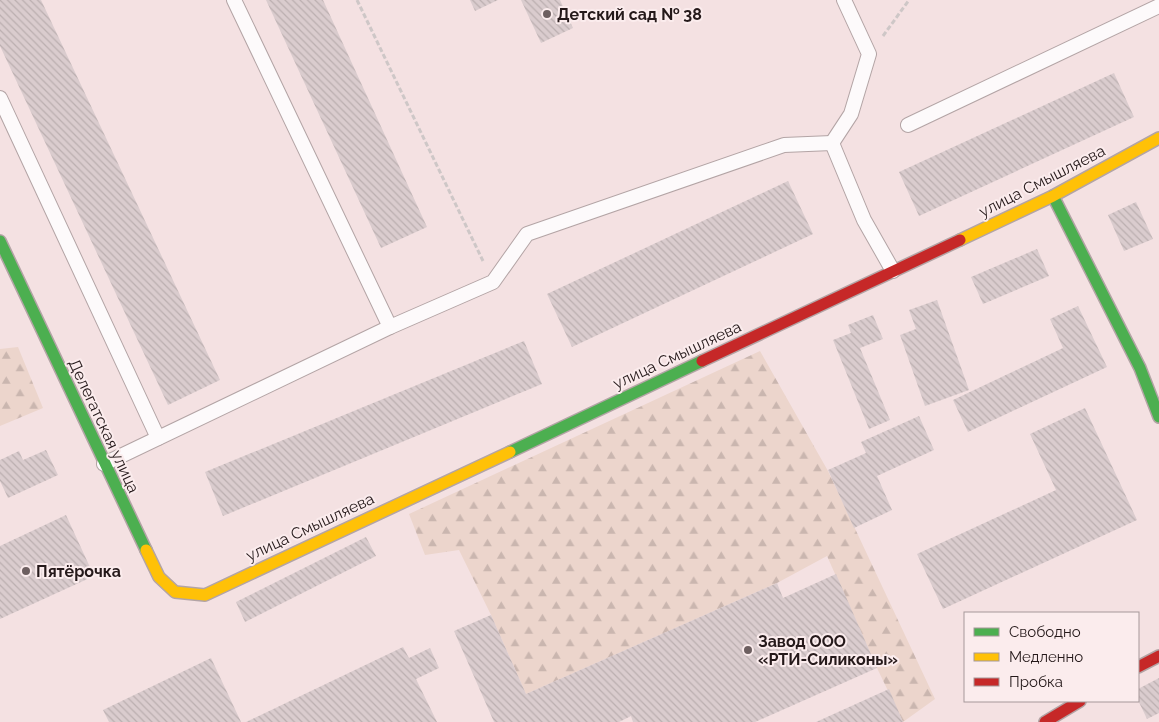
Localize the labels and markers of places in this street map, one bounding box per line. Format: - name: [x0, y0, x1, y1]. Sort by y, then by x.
- place label: Детский сад № 38: [557, 5, 702, 24]
- marker: Детский сад № 38: [541, 8, 553, 20]
- place label: Пятёрочка: [36, 562, 121, 581]
- marker: Пятёрочка: [20, 565, 32, 577]
- place label: Завод ООО «РТИ-Силиконы»: [758, 632, 898, 669]
- marker: Завод ООО «РТИ-Силиконы»: [742, 644, 754, 656]

